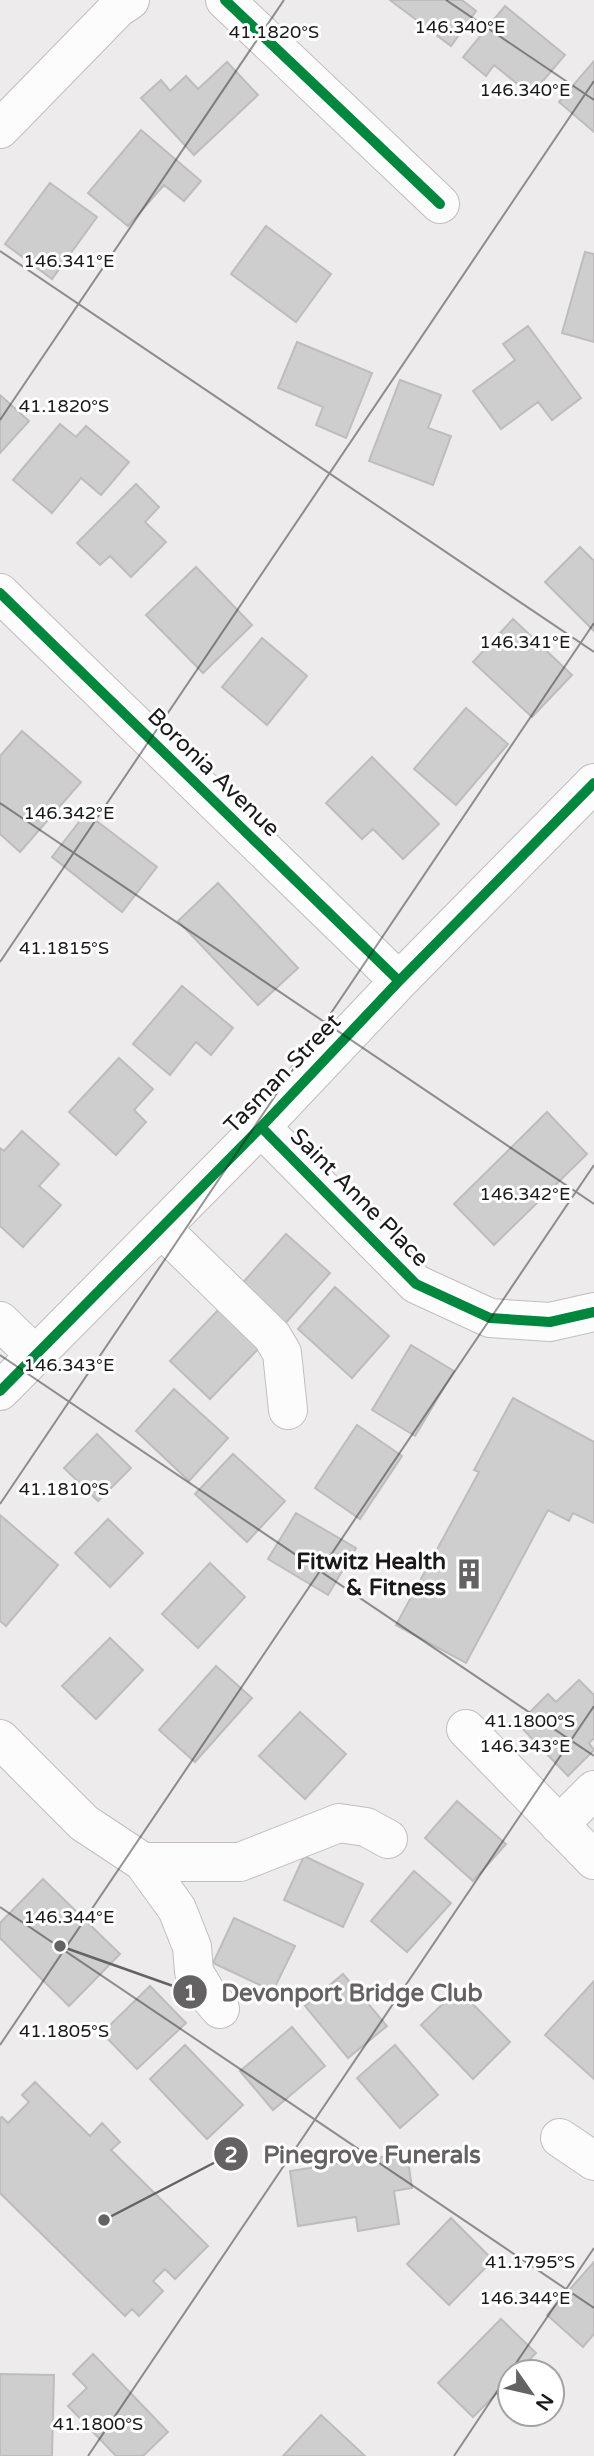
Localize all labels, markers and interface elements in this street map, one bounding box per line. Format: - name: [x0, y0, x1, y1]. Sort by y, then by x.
- text: 146.340°E: [415, 16, 505, 38]
- text: 41.1820°S: [229, 21, 319, 43]
- text: 146.340°E: [480, 79, 570, 101]
- text: 146.341°E: [24, 250, 114, 272]
- text: 41.1820°S: [19, 395, 109, 417]
- text: 146.341°E: [480, 631, 570, 653]
- street label: Boronia Avenue: [141, 702, 285, 843]
- text: 146.342°E: [24, 802, 114, 824]
- text: 41.1815°S: [19, 937, 109, 959]
- street label: Tasman Street: [218, 1008, 347, 1139]
- street label: Saint Anne Place: [284, 1123, 434, 1273]
- text: 146.342°E: [480, 1183, 570, 1205]
- text: 146.343°E: [24, 1354, 114, 1376]
- text: 41.1810°S: [19, 1478, 109, 1500]
- place label: Fitwitz Health & Fitness: [296, 1548, 446, 1602]
- building icon: Fitwitz Health & Fitness: [452, 1557, 486, 1591]
- text: 41.1800°S: [485, 1710, 575, 1732]
- text: 146.343°E: [480, 1735, 570, 1757]
- text: 146.344°E: [24, 1906, 114, 1928]
- callout: Devonport Bridge Club: [173, 1970, 497, 2015]
- text: Devonport Bridge Club: [221, 1979, 483, 2008]
- text: 1: [183, 1981, 197, 2006]
- text: 41.1805°S: [19, 2020, 109, 2042]
- callout: Pinegrove Funerals: [214, 2132, 495, 2177]
- text: Pinegrove Funerals: [263, 2141, 481, 2170]
- text: 2: [224, 2143, 238, 2168]
- text: 41.1795°S: [485, 2251, 575, 2273]
- text: 146.344°E: [480, 2287, 570, 2309]
- north arrow: [496, 2358, 566, 2428]
- text: N: [531, 2389, 558, 2414]
- text: 41.1800°S: [53, 2413, 143, 2435]

